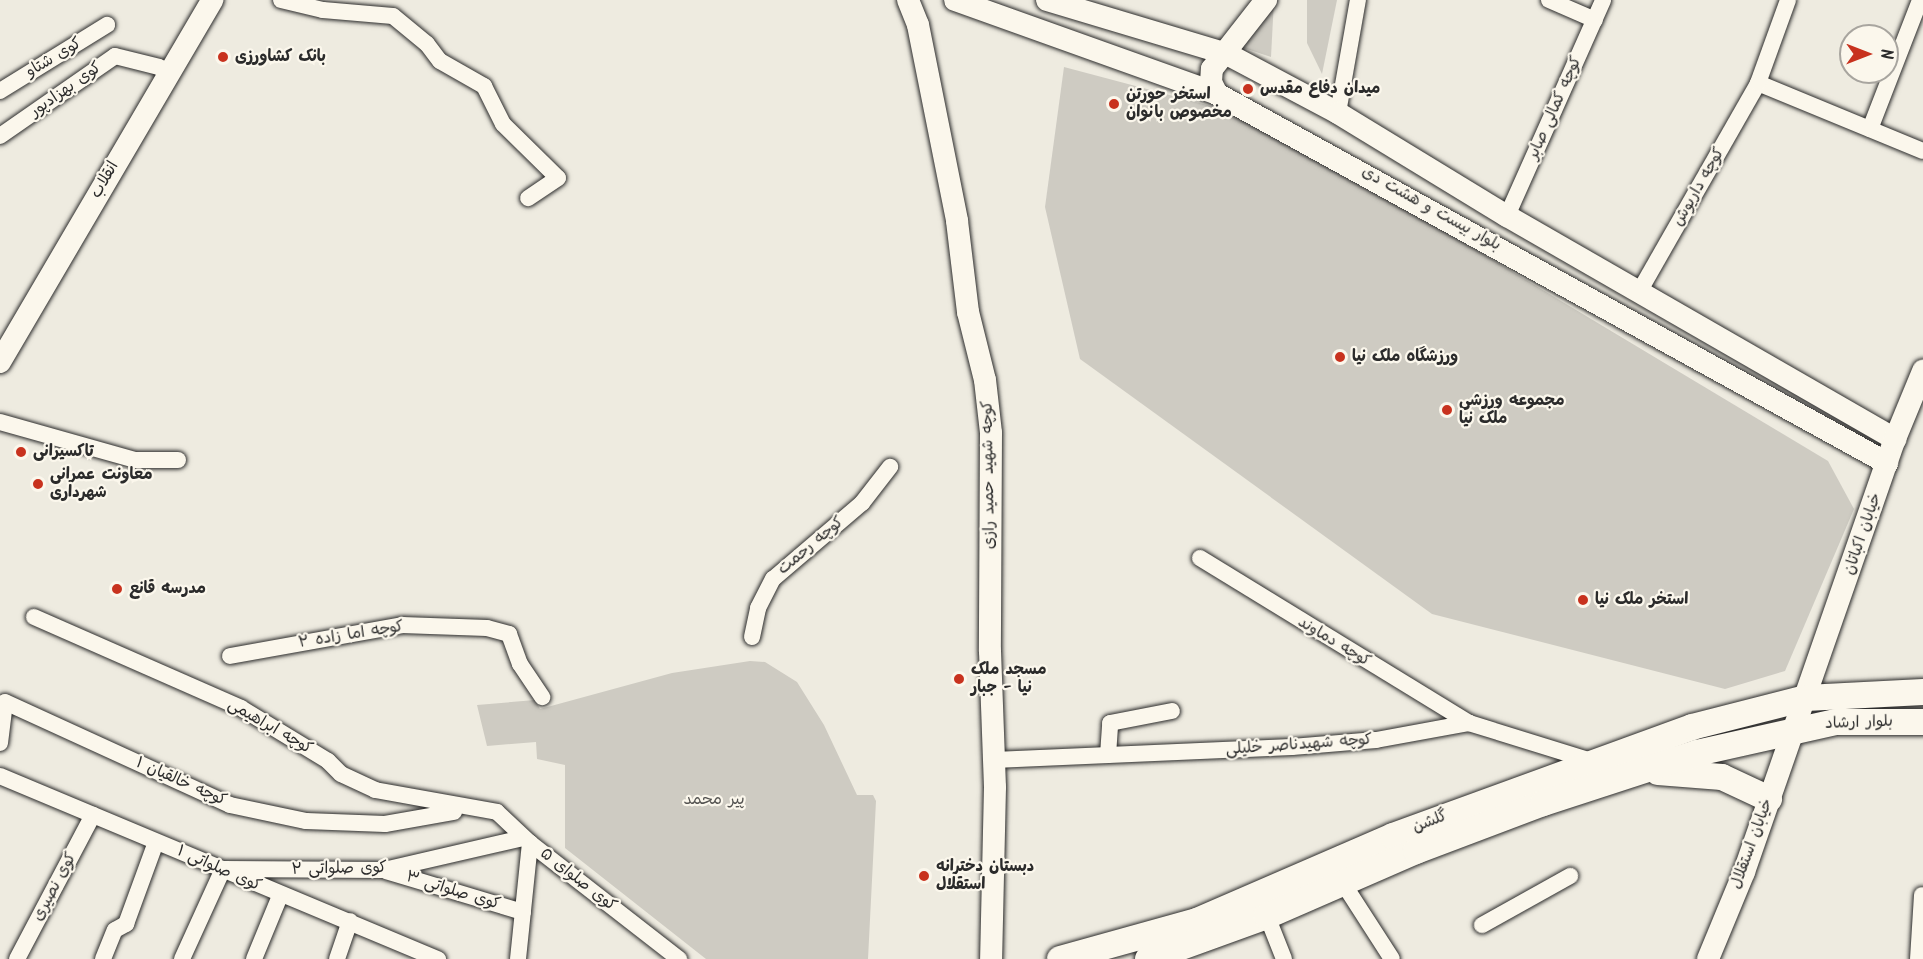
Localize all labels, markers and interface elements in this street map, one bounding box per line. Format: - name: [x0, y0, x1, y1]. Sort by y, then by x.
- north arrow: [1839, 24, 1899, 84]
- street label: کوی شتاو: [23, 34, 85, 82]
- place label: بانک کشاورزی: [235, 47, 326, 67]
- text: N: [1873, 49, 1898, 59]
- marker: بانک کشاورزی: [216, 50, 230, 64]
- street label: کوچه کمالی صابر: [1524, 53, 1586, 163]
- street label: کوی بهزادپور: [26, 58, 106, 122]
- place label: میدان دفاع مقدس: [1260, 79, 1380, 99]
- marker: میدان دفاع مقدس: [1241, 82, 1255, 96]
- place label: استخر حورتن مخصوص بانوان: [1126, 85, 1232, 123]
- marker: استخر حورتن مخصوص بانوان: [1107, 97, 1121, 111]
- street label: کوچه داریوش: [1669, 144, 1729, 230]
- street label: انقلاب: [87, 158, 123, 202]
- street label: بلوار بیست و هشت دی: [1358, 163, 1504, 255]
- place label: ورزشگاه ملک نیا: [1352, 347, 1458, 367]
- marker: ورزشگاه ملک نیا: [1333, 350, 1347, 364]
- place label: مجموعه ورزشی ملک نیا: [1459, 391, 1565, 429]
- street label: کوچه شهید حمید رازی: [978, 401, 1000, 549]
- marker: مجموعه ورزشی ملک نیا: [1440, 403, 1454, 417]
- place label: تاکسیرانی: [33, 442, 94, 462]
- marker: تاکسیرانی: [14, 445, 28, 459]
- place label: معاونت عمرانی شهرداری: [50, 465, 153, 503]
- marker: معاونت عمرانی شهرداری: [31, 477, 45, 491]
- street label: خیابان اکباتان: [1840, 490, 1886, 578]
- street label: کوچه رحمت: [774, 513, 848, 579]
- place label: مدرسه قانع: [129, 579, 206, 599]
- marker: مدرسه قانع: [110, 582, 124, 596]
- place label: استخر ملک نیا: [1595, 590, 1688, 610]
- marker: استخر ملک نیا: [1576, 593, 1590, 607]
- street label: کوچه دماوند: [1294, 613, 1374, 671]
- street label: کوچه اما زاده ۲: [297, 617, 405, 653]
- place label: مسجد ملک نیا - جبار: [971, 660, 1046, 698]
- marker: مسجد ملک نیا - جبار: [952, 672, 966, 686]
- street label: کوچه ابراهیمی: [224, 695, 316, 759]
- street label: بلوار ارشاد: [1825, 712, 1893, 734]
- street label: کوچه شهیدناصر خلیلی: [1225, 730, 1373, 760]
- street label: کوچه خالقیان ۱: [133, 753, 229, 811]
- park label: پیر محمد: [683, 790, 745, 810]
- street label: خیابان استقلال: [1727, 796, 1777, 892]
- street label: گلشن: [1410, 807, 1450, 837]
- street label: کوی صلواتی ۱: [174, 842, 264, 896]
- street label: کوی صلوای ۵: [536, 844, 620, 916]
- street label: کوی نصیری: [29, 849, 81, 925]
- place label: دبستان دخترانه استقلال: [936, 857, 1034, 895]
- street label: کوی صلواتی ۲: [291, 859, 387, 879]
- street label: کوی صلواتی ۳: [403, 868, 503, 914]
- marker: دبستان دخترانه استقلال: [917, 869, 931, 883]

